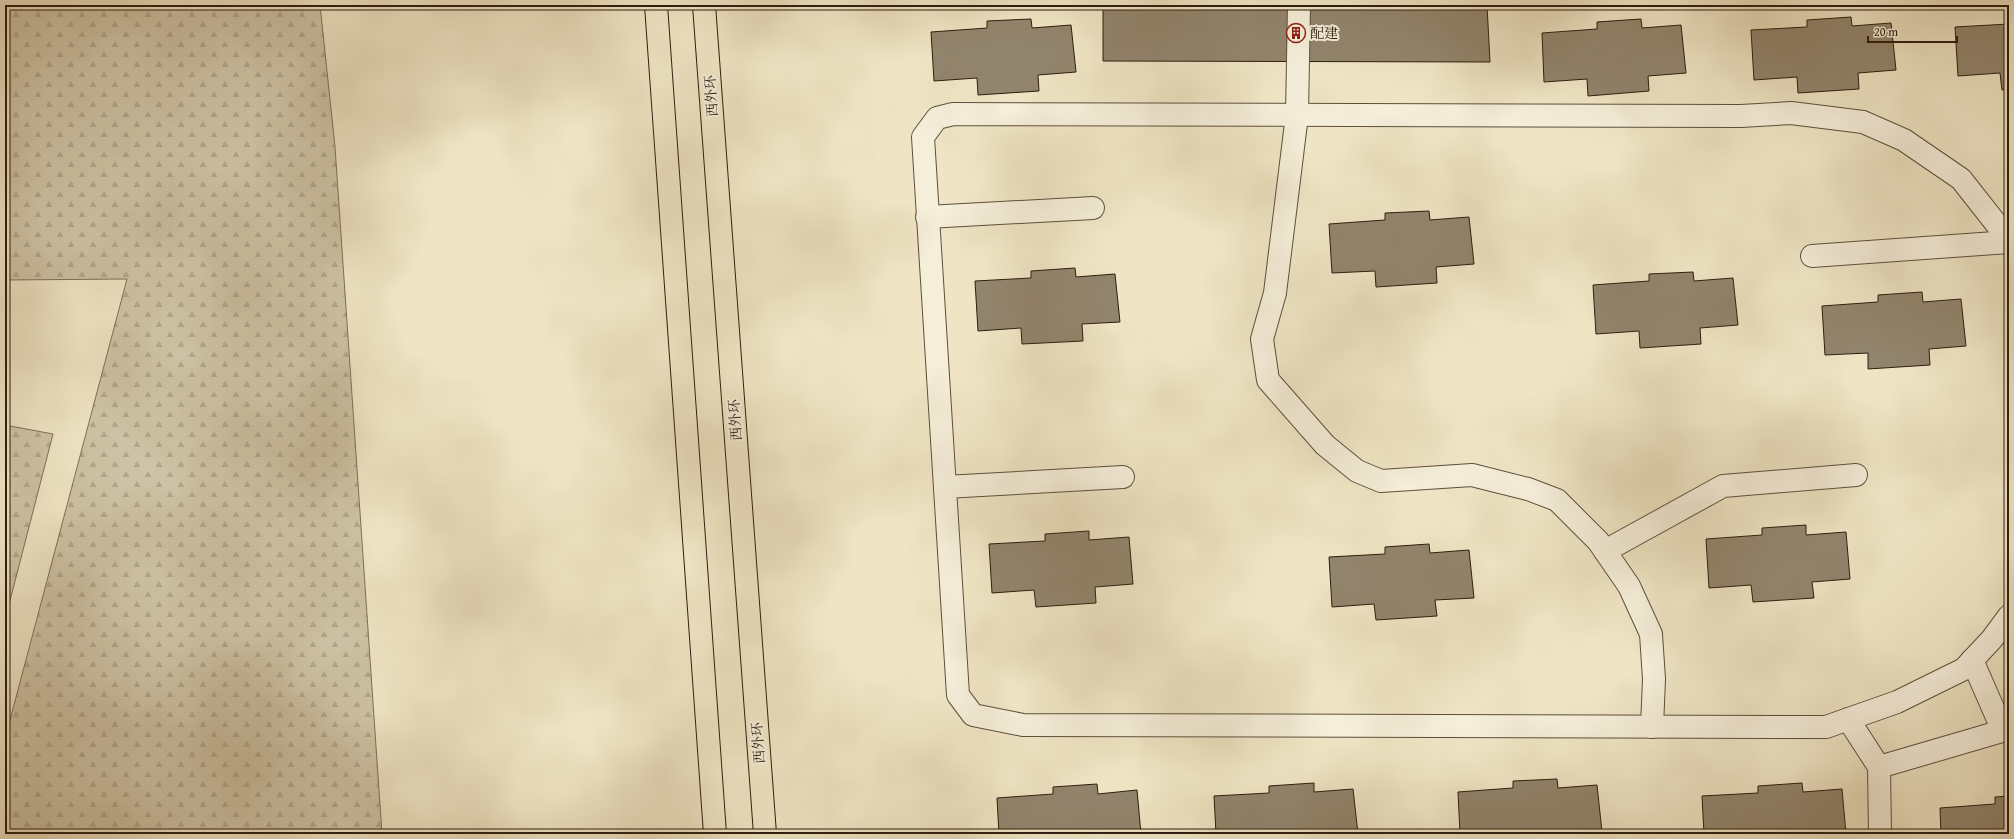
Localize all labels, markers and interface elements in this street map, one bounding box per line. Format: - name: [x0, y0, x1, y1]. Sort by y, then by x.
- scale bar: [1868, 18, 1957, 44]
- building icon: 配建: [1285, 22, 1307, 44]
- place label: 配建: [1310, 23, 1338, 43]
- text: 20 m: [1874, 23, 1898, 40]
- street label: 西外环: [700, 74, 722, 118]
- street label: 西外环: [724, 398, 746, 442]
- street label: 西外环: [747, 721, 769, 765]

